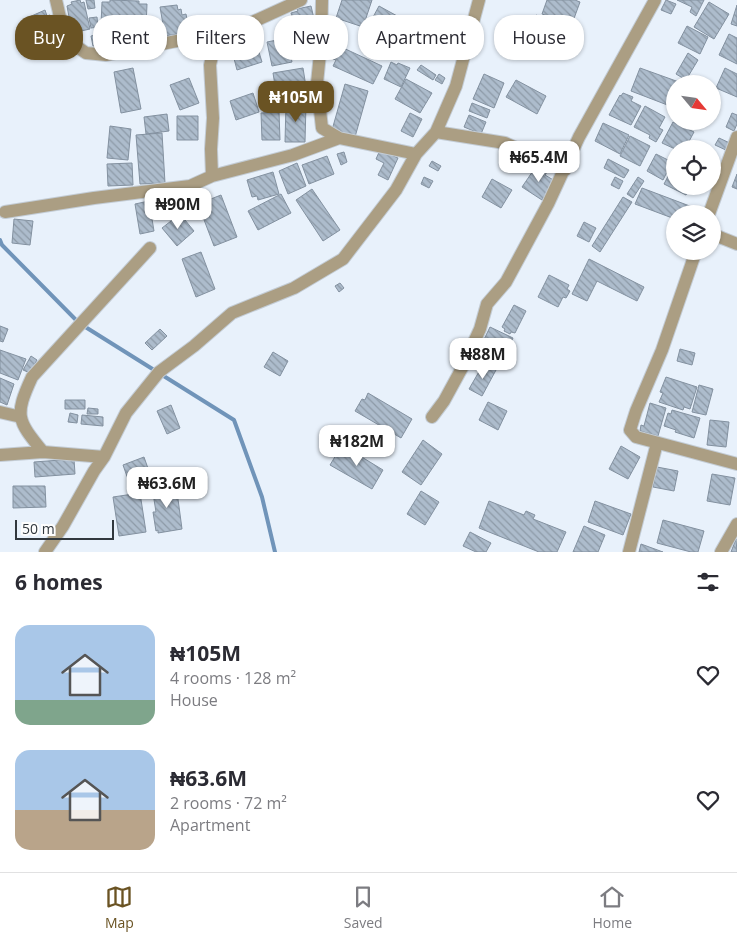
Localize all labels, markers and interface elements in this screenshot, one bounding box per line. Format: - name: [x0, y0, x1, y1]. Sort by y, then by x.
- chip: Buy: [15, 15, 83, 60]
- chip: Rent: [93, 15, 167, 60]
- chip: Filters: [177, 15, 264, 60]
- chip: New: [274, 15, 348, 60]
- chip: Apartment: [358, 15, 484, 60]
- chip: House: [494, 15, 584, 60]
- north arrow: [666, 75, 721, 130]
- map controls: [666, 75, 721, 260]
- pin: ₦105M: [261, 80, 331, 123]
- text: ₦105M: [269, 86, 323, 108]
- pin: ₦65.4M: [498, 140, 580, 183]
- button: locate: [666, 140, 721, 195]
- text: ₦65.4M: [510, 146, 568, 168]
- pin: ₦90M: [148, 188, 208, 230]
- text: ₦90M: [156, 193, 200, 215]
- button: layers: [666, 205, 721, 260]
- pin: ₦88M: [453, 338, 513, 380]
- text: ₦88M: [461, 343, 505, 365]
- pin: ₦182M: [322, 424, 392, 467]
- text: ₦182M: [330, 430, 384, 452]
- pin: ₦63.6M: [126, 466, 208, 509]
- text: ₦63.6M: [138, 472, 196, 494]
- scale bar: [15, 517, 114, 540]
- text: 50 m: [22, 519, 55, 538]
- text: 6 homes: [15, 568, 103, 596]
- icon: filters: [694, 568, 722, 596]
- text: ₦105M: [170, 639, 241, 667]
- icon: home: [55, 645, 115, 705]
- icon: heart: [694, 661, 722, 689]
- text: 4 rooms · 128 m²: [170, 667, 296, 689]
- text: House: [170, 689, 218, 711]
- text: ₦63.6M: [170, 764, 247, 792]
- icon: home: [55, 770, 115, 830]
- icon: heart: [694, 786, 722, 814]
- text: 2 rooms · 72 m²: [170, 792, 287, 814]
- text: Apartment: [170, 814, 250, 836]
- tab: Map: [105, 883, 134, 932]
- tab: Saved: [344, 883, 383, 932]
- tab: Home: [592, 883, 632, 932]

